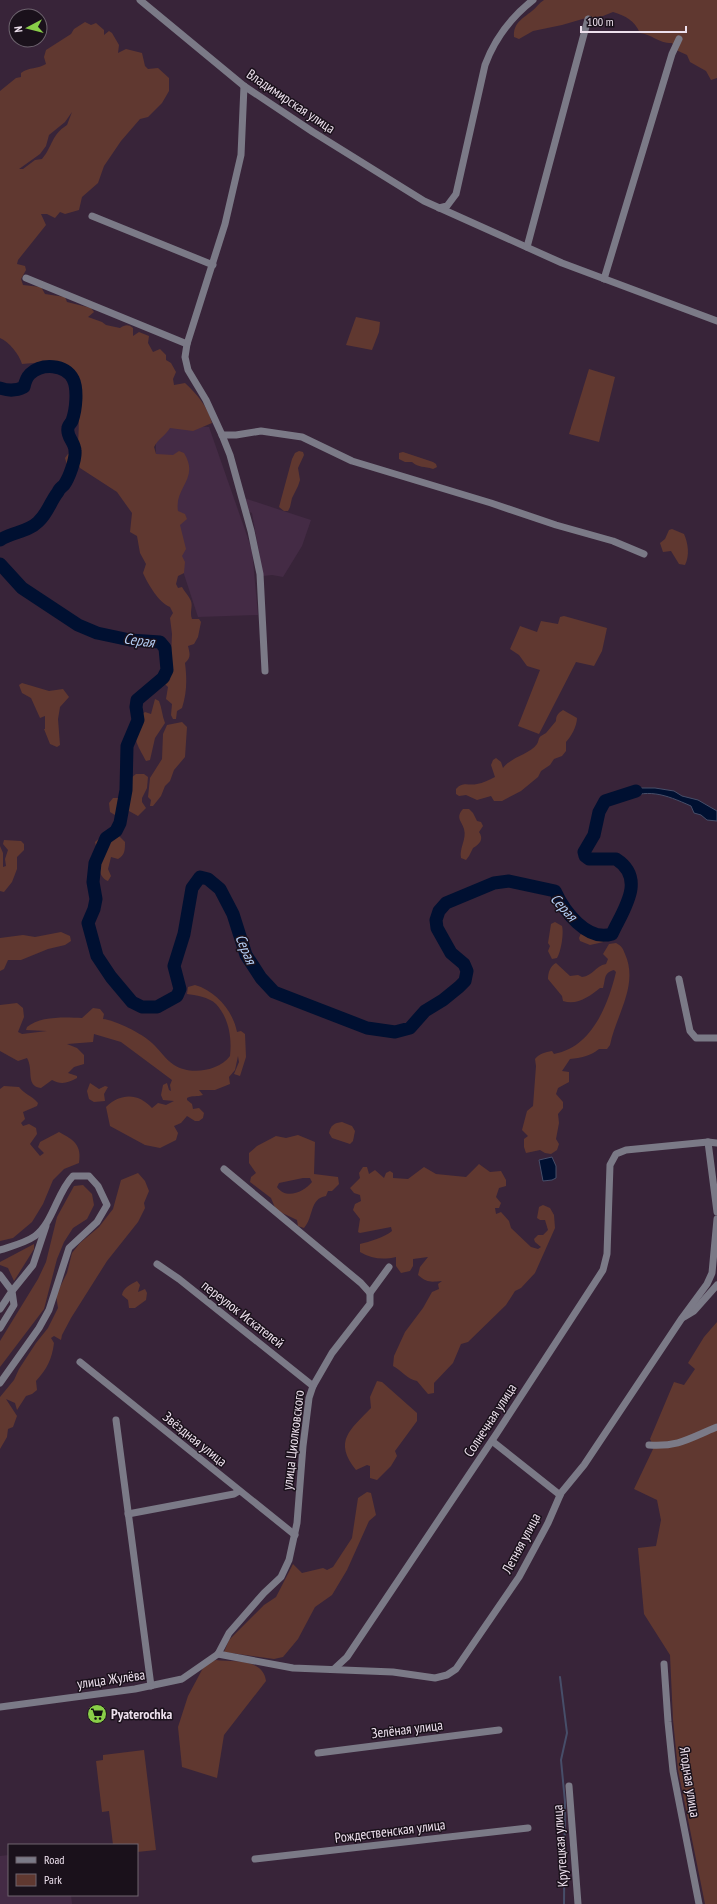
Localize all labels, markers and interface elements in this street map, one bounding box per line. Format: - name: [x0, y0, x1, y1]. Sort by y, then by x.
- north arrow: [8, 8, 48, 48]
- scale bar: [581, 8, 686, 34]
- text: 100 m: [587, 14, 614, 29]
- text: N: [11, 25, 25, 33]
- street label: Владимирская улица: [243, 65, 339, 137]
- water label: Серая: [122, 628, 157, 652]
- water label: Серая: [547, 889, 582, 926]
- water label: Серая: [231, 931, 261, 968]
- street label: переулок Искателей: [198, 1276, 288, 1352]
- street label: Солнечная улица: [460, 1380, 520, 1460]
- street label: улица Циолковского: [278, 1389, 308, 1491]
- street label: Звёздная улица: [159, 1408, 231, 1470]
- street label: Летняя улица: [497, 1510, 544, 1577]
- street label: улица Жулёва: [76, 1665, 146, 1693]
- supermarket icon: Pyaterochka: [86, 1703, 108, 1725]
- place label: Pyaterochka: [111, 1705, 172, 1723]
- street label: Зелёная улица: [370, 1716, 444, 1742]
- street label: Ягодная улица: [676, 1745, 704, 1819]
- street label: Крутецкая улица: [548, 1804, 572, 1888]
- street label: Рождественская улица: [334, 1815, 446, 1847]
- legend: [8, 1844, 138, 1896]
- text: Road: [44, 1852, 64, 1867]
- text: Park: [44, 1872, 62, 1887]

